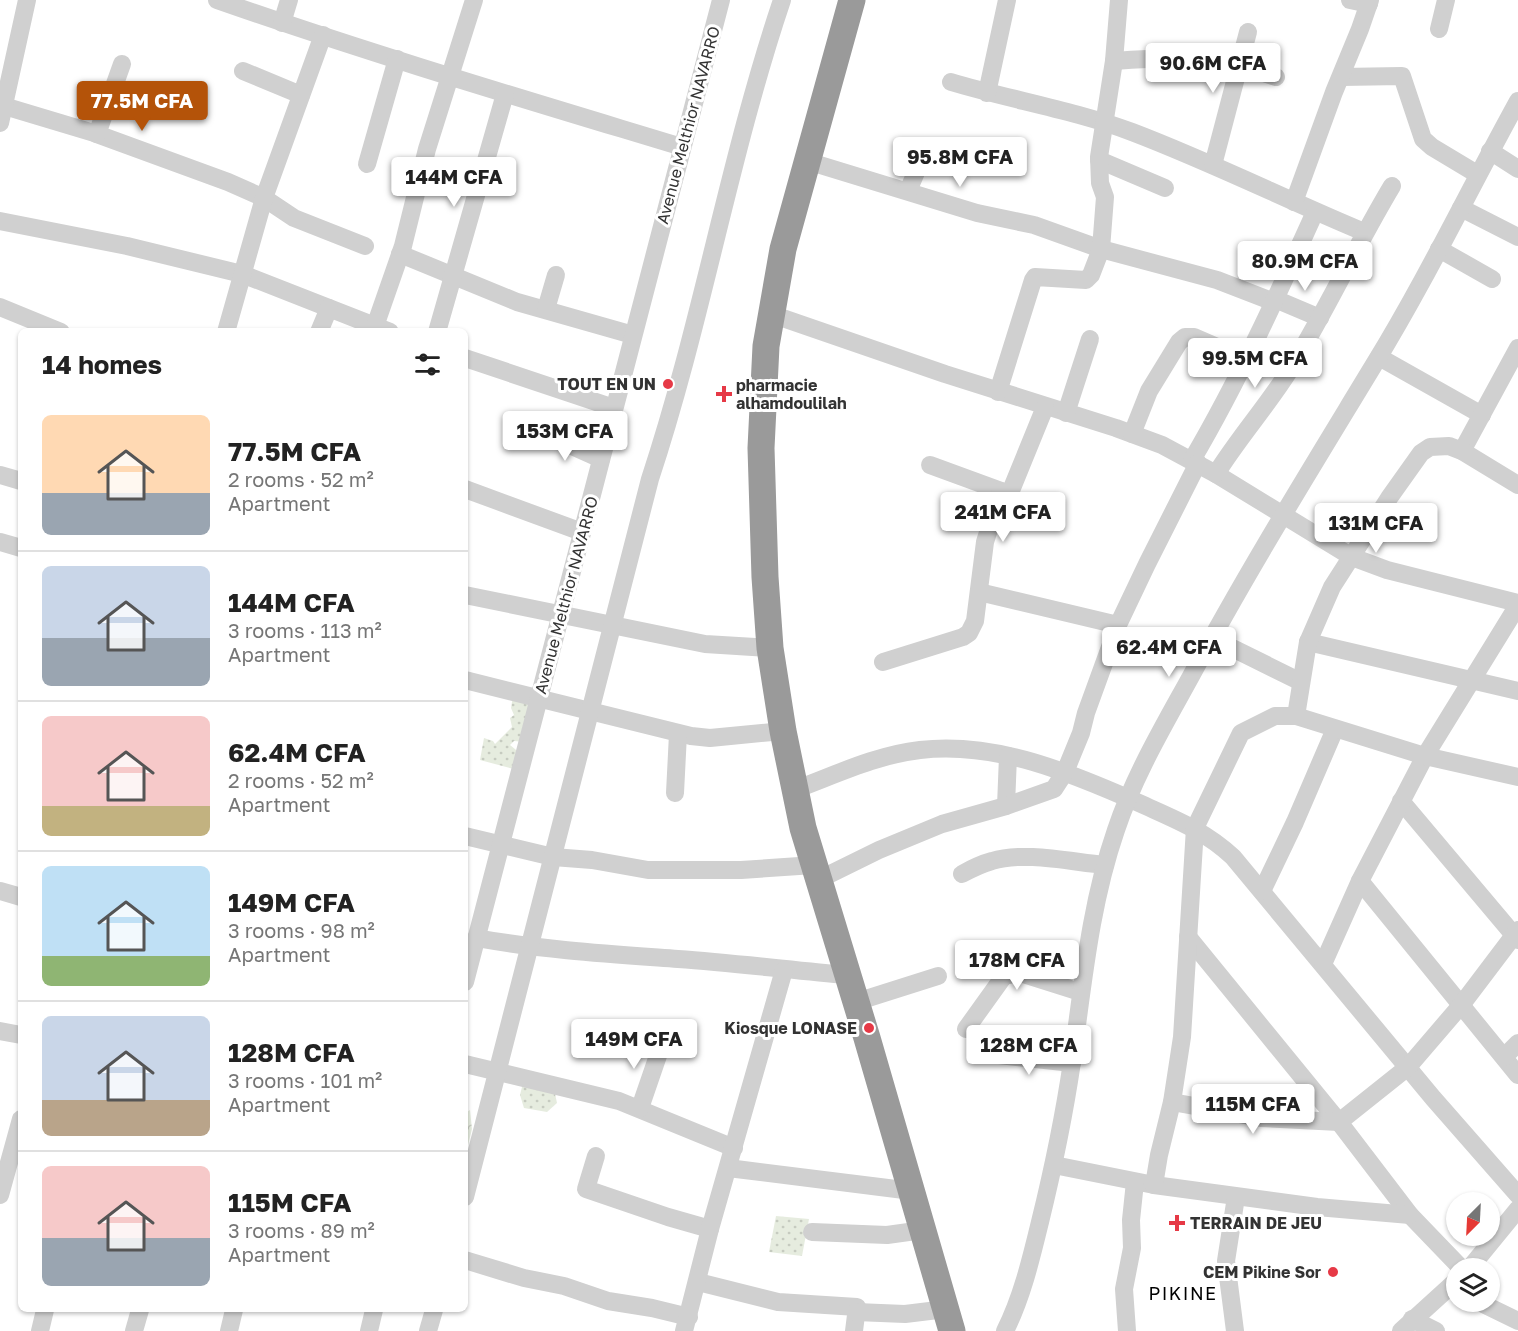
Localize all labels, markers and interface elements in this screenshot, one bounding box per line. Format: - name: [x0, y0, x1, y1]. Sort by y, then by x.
- street label: Avenue Melthior NAVARRO: [652, 24, 724, 226]
- pin: 90.6M CFA: [1144, 43, 1282, 94]
- text: 90.6M CFA: [1160, 50, 1266, 74]
- pin: 77.5M CFA: [73, 81, 211, 132]
- text: 77.5M CFA: [91, 88, 193, 112]
- pin: 95.8M CFA: [891, 137, 1029, 188]
- text: 95.8M CFA: [907, 144, 1013, 168]
- pin: 144M CFA: [392, 157, 516, 208]
- text: 144M CFA: [405, 164, 503, 188]
- pin: 80.9M CFA: [1236, 241, 1374, 292]
- text: 80.9M CFA: [1252, 248, 1359, 272]
- pin: 99.5M CFA: [1186, 338, 1324, 389]
- text: 99.5M CFA: [1202, 345, 1308, 369]
- icon: filters: [411, 348, 444, 381]
- text: 14 homes: [42, 349, 162, 380]
- place label: TOUT EN UN: [557, 374, 656, 394]
- place label: pharmacie alhamdoulilah: [736, 375, 847, 413]
- marker: TOUT EN UN: [661, 377, 675, 391]
- marker: pharmacie alhamdoulilah: [717, 387, 731, 401]
- pin: 153M CFA: [503, 411, 627, 462]
- text: 153M CFA: [517, 418, 613, 442]
- text: 77.5M CFA: [228, 436, 361, 467]
- icon: home: [90, 439, 162, 511]
- text: 2 rooms · 52 m²: [228, 467, 374, 491]
- text: Apartment: [228, 491, 331, 515]
- pin: 241M CFA: [941, 492, 1065, 543]
- street label: Avenue Melthior NAVARRO: [530, 494, 602, 696]
- text: 241M CFA: [954, 499, 1052, 523]
- pin: 131M CFA: [1314, 503, 1438, 554]
- text: 131M CFA: [1329, 510, 1423, 534]
- text: 144M CFA: [228, 587, 355, 618]
- icon: home: [90, 590, 162, 662]
- text: 3 rooms · 113 m²: [228, 618, 382, 642]
- pin: 62.4M CFA: [1100, 627, 1238, 678]
- text: 62.4M CFA: [1116, 634, 1222, 658]
- text: Apartment: [228, 642, 331, 666]
- text: 62.4M CFA: [228, 737, 366, 768]
- icon: home: [90, 740, 162, 812]
- text: 2 rooms · 52 m²: [228, 768, 374, 792]
- text: Apartment: [228, 792, 331, 816]
- text: 149M CFA: [228, 887, 355, 918]
- icon: home: [90, 890, 162, 962]
- text: 3 rooms · 98 m²: [228, 918, 375, 942]
- pin: 178M CFA: [955, 940, 1079, 991]
- text: Apartment: [228, 942, 331, 966]
- text: 178M CFA: [969, 947, 1065, 971]
- place label: Kiosque LONASE: [724, 1018, 857, 1038]
- pin: 149M CFA: [572, 1019, 696, 1070]
- marker: Kiosque LONASE: [862, 1021, 876, 1035]
- pin: 128M CFA: [967, 1025, 1091, 1076]
- text: 149M CFA: [585, 1026, 683, 1050]
- text: 128M CFA: [980, 1032, 1078, 1056]
- text: 128M CFA: [228, 1037, 355, 1068]
- icon: home: [90, 1040, 162, 1112]
- text: 3 rooms · 101 m²: [228, 1068, 382, 1092]
- pin: 115M CFA: [1191, 1084, 1315, 1135]
- text: 115M CFA: [1206, 1091, 1300, 1115]
- text: Apartment: [228, 1092, 331, 1116]
- text: 115M CFA: [228, 1187, 351, 1218]
- icon: home: [90, 1190, 162, 1262]
- north arrow: [1446, 1192, 1500, 1246]
- map controls: [1446, 1192, 1500, 1312]
- place label: TERRAIN DE JEU: [1190, 1213, 1322, 1233]
- marker: TERRAIN DE JEU: [1168, 1214, 1186, 1232]
- text: 3 rooms · 89 m²: [228, 1218, 375, 1242]
- text: Apartment: [228, 1242, 331, 1266]
- button: layers: [1446, 1258, 1500, 1312]
- place label: CEM Pikine Sor: [1203, 1262, 1321, 1282]
- marker: CEM Pikine Sor: [1326, 1265, 1340, 1279]
- district label: PIKINE: [1148, 1282, 1218, 1304]

